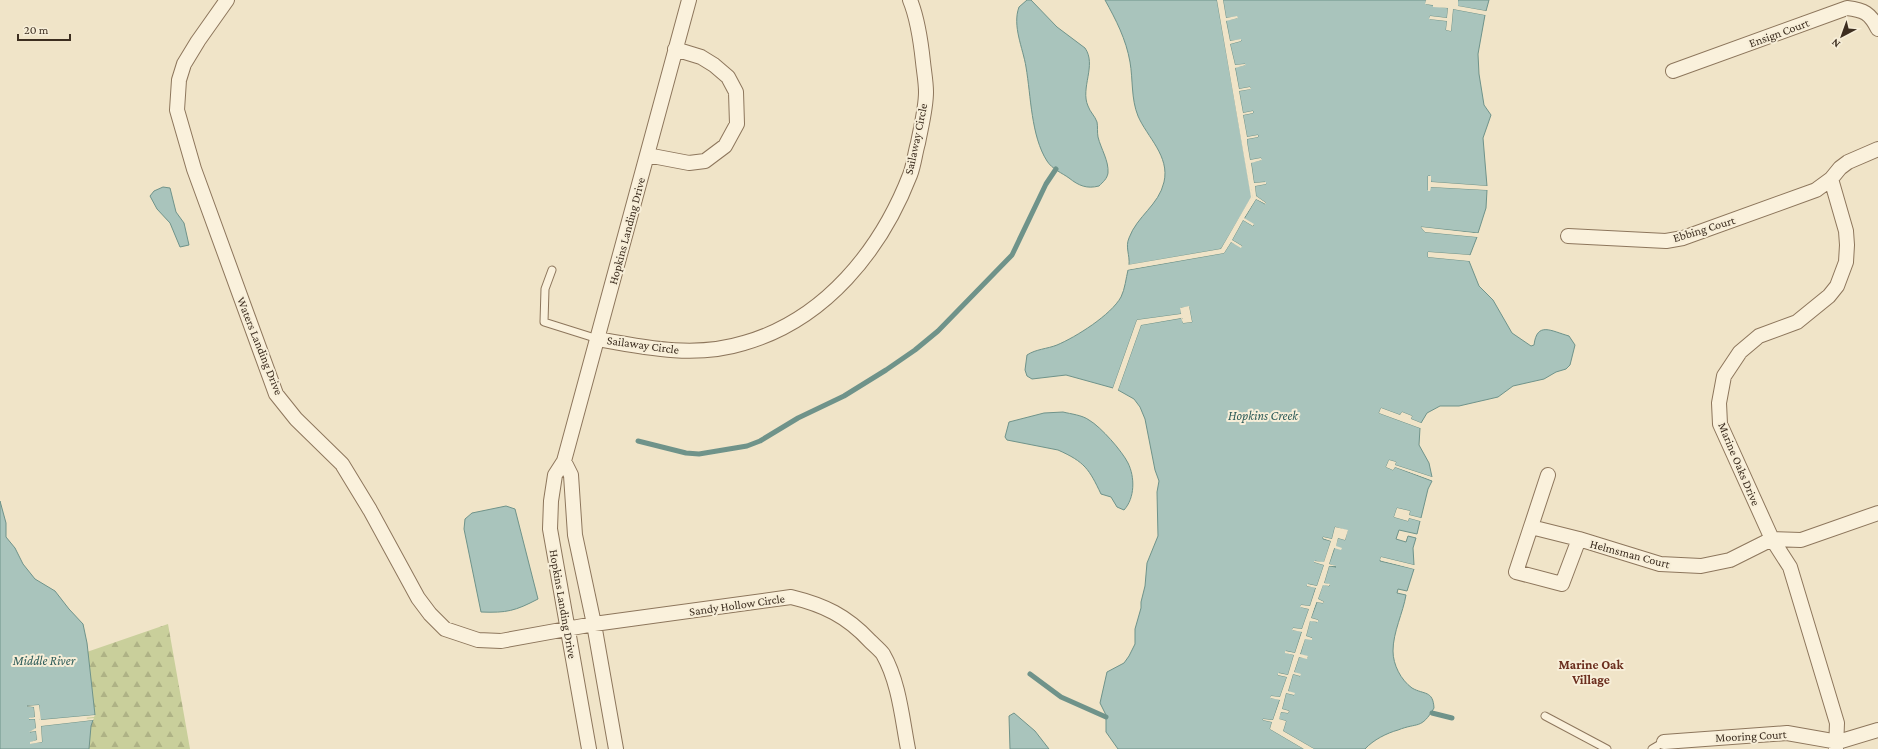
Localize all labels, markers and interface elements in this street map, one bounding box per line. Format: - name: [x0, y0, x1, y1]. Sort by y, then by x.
- street label: Ensign Court: [1747, 15, 1812, 50]
- scale bar: [18, 16, 70, 42]
- north arrow: [1822, 16, 1862, 56]
- text: 20 m: [24, 23, 49, 37]
- text: N: [1828, 36, 1842, 51]
- street label: Sailaway Circle: [902, 102, 930, 176]
- street label: Hopkins Landing Drive: [606, 176, 648, 286]
- street label: Ebbing Court: [1671, 213, 1738, 245]
- street label: Waters Landing Drive: [234, 295, 286, 397]
- street label: Sailaway Circle: [606, 333, 680, 357]
- water label: Hopkins Creek: [1228, 408, 1299, 423]
- street label: Marine Oaks Drive: [1715, 420, 1763, 508]
- street label: Helmsman Court: [1589, 537, 1672, 572]
- street label: Hopkins Landing Drive: [547, 548, 579, 660]
- street label: Sandy Hollow Circle: [688, 591, 786, 619]
- water label: Middle River: [12, 653, 76, 668]
- district label: Marine Oak Village: [1559, 657, 1624, 687]
- street label: Mooring Court: [1715, 727, 1788, 745]

